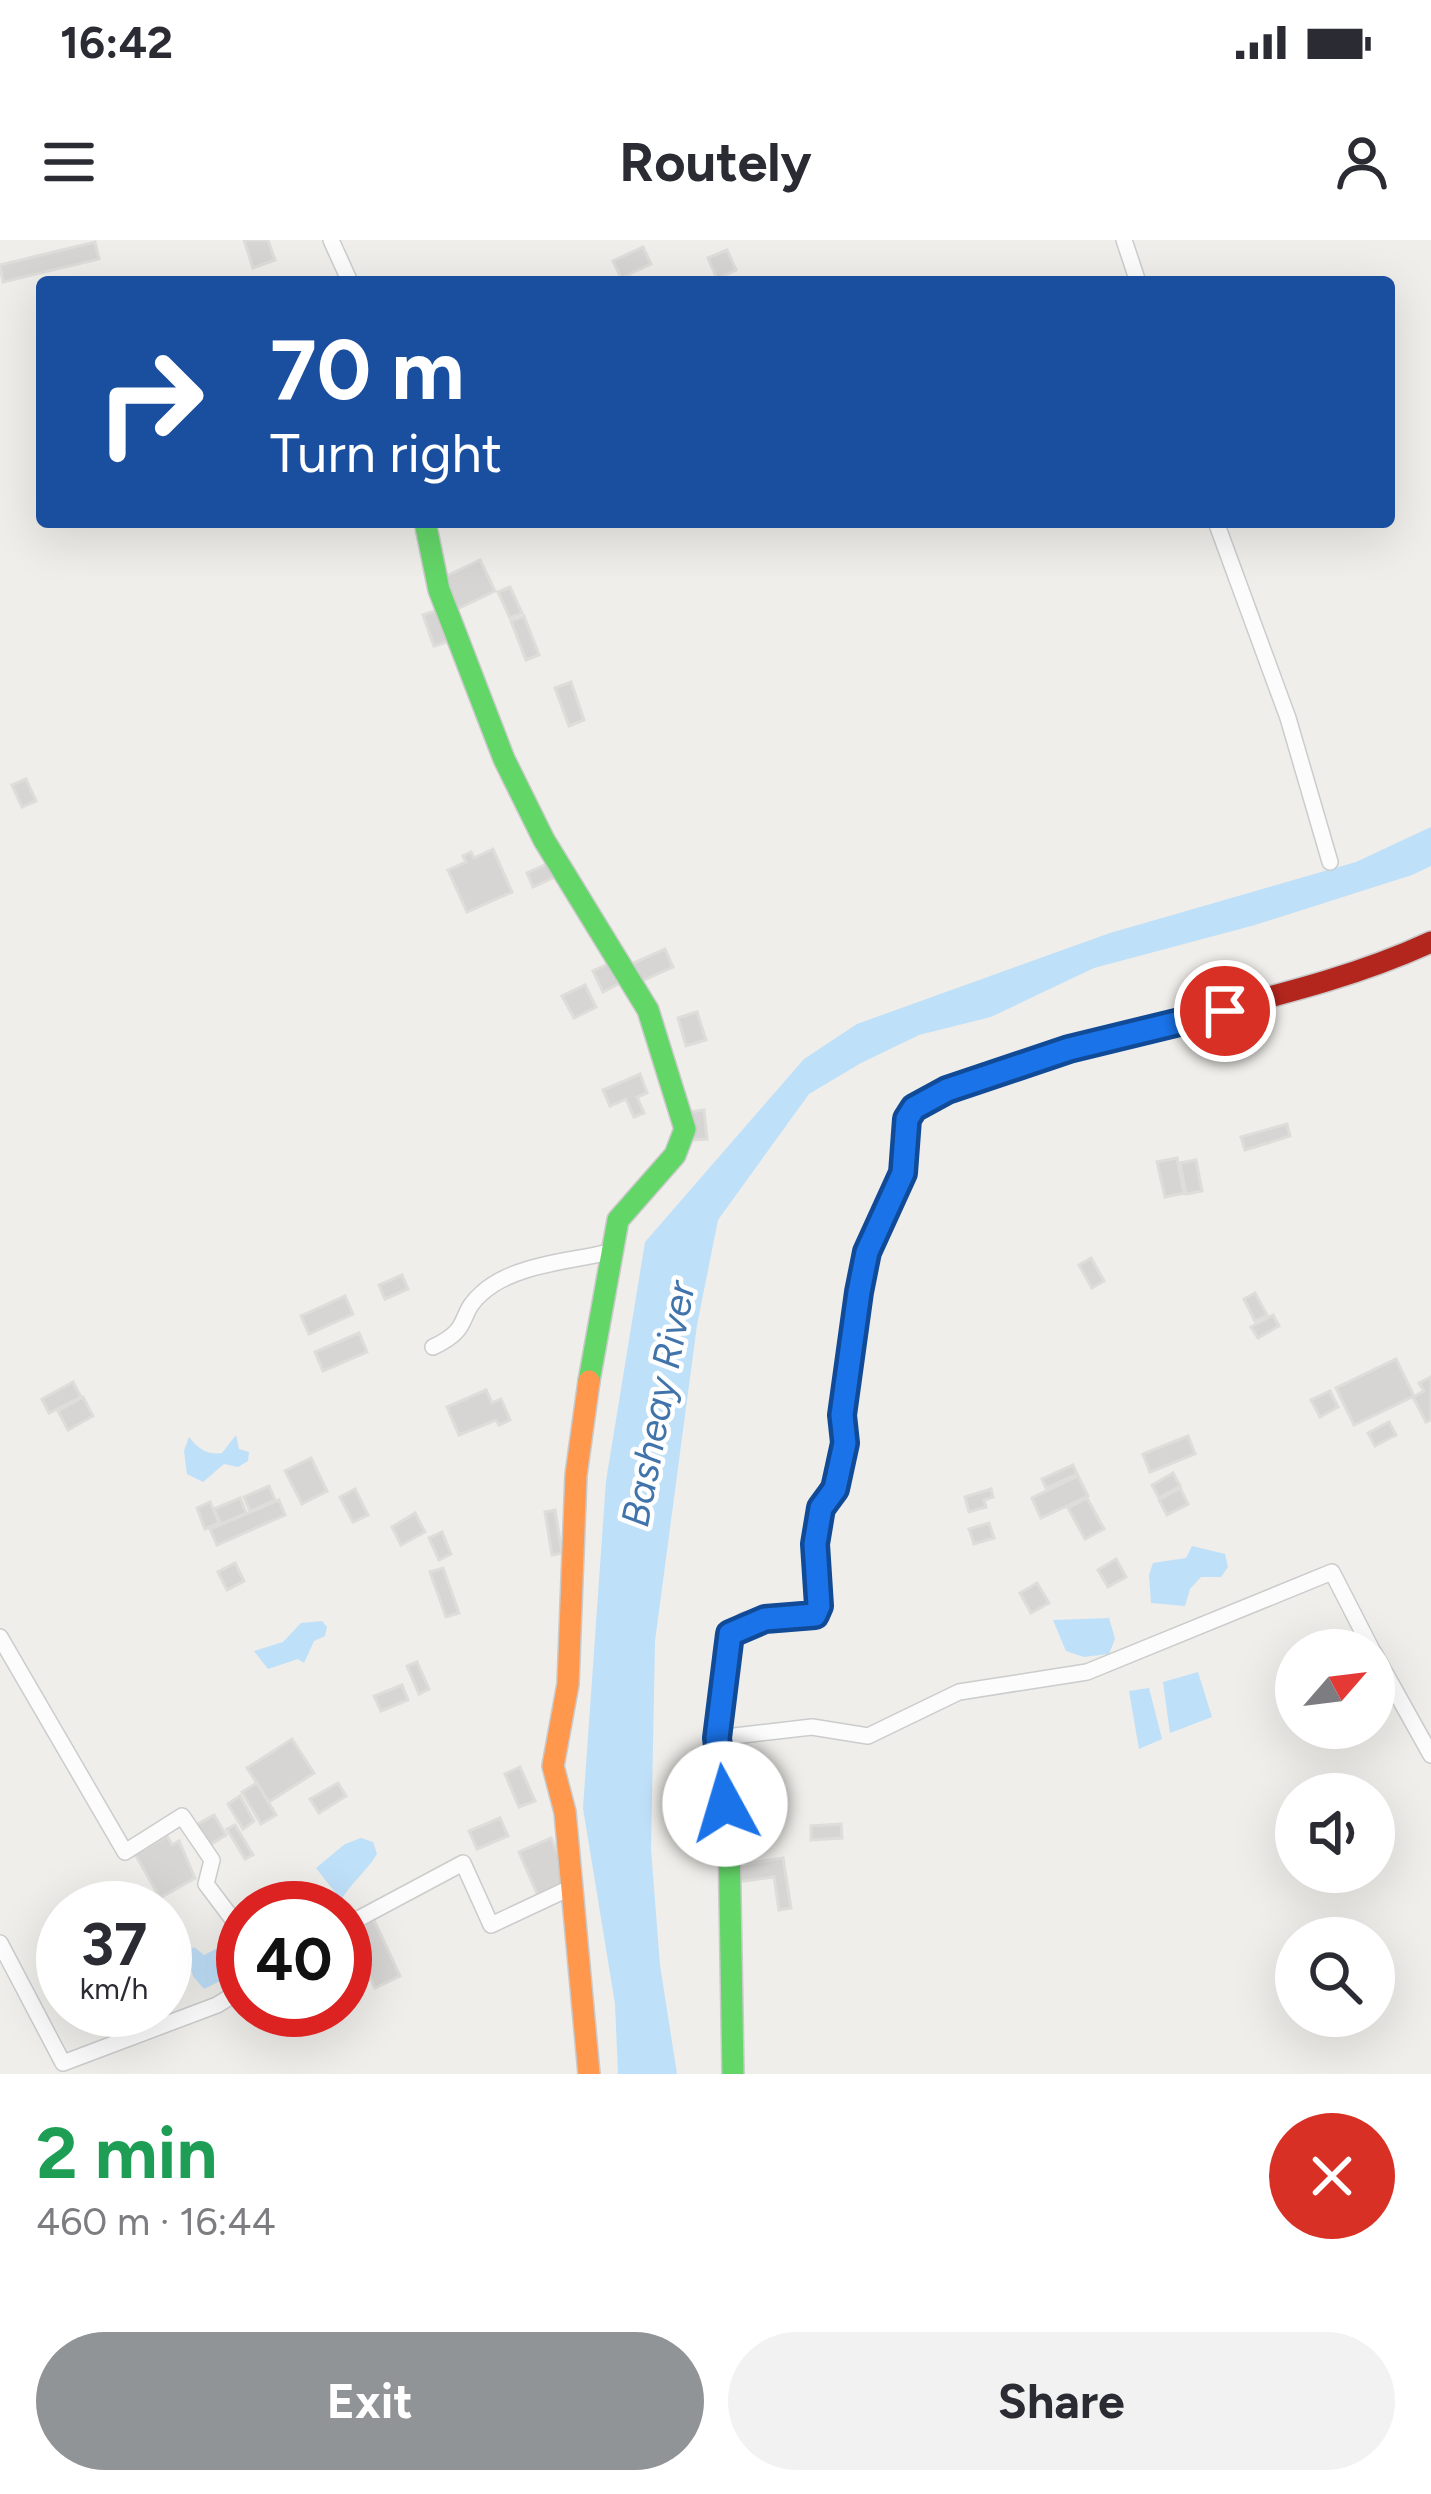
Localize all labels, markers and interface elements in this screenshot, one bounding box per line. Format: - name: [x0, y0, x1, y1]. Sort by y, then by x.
- text: 16:42: [60, 15, 173, 69]
- icon: menu: [36, 129, 102, 195]
- icon: person: [1329, 129, 1395, 195]
- text: Routely: [619, 130, 812, 195]
- text: 70 m: [270, 319, 464, 420]
- icon: right: [72, 324, 228, 480]
- text: Turn right: [270, 421, 502, 486]
- pin: [1174, 960, 1276, 1062]
- icon: arrive: [1192, 978, 1258, 1044]
- water label: Basheay River: [611, 1276, 705, 1531]
- north arrow: [1275, 1629, 1395, 1749]
- map controls: [1275, 1629, 1395, 2037]
- position arrow: [662, 1741, 788, 1867]
- button: sound: [1275, 1773, 1395, 1893]
- speed limit sign: 40: [216, 1881, 372, 2037]
- text: 37: [81, 1908, 147, 1980]
- button: search: [1275, 1917, 1395, 2037]
- text: km/h: [80, 1970, 148, 2007]
- text: 2 min: [36, 2110, 217, 2196]
- button: close: [1269, 2113, 1395, 2239]
- text: 460 m · 16:44: [36, 2198, 276, 2245]
- button: Exit: [36, 2332, 704, 2470]
- button: Share: [728, 2332, 1395, 2470]

